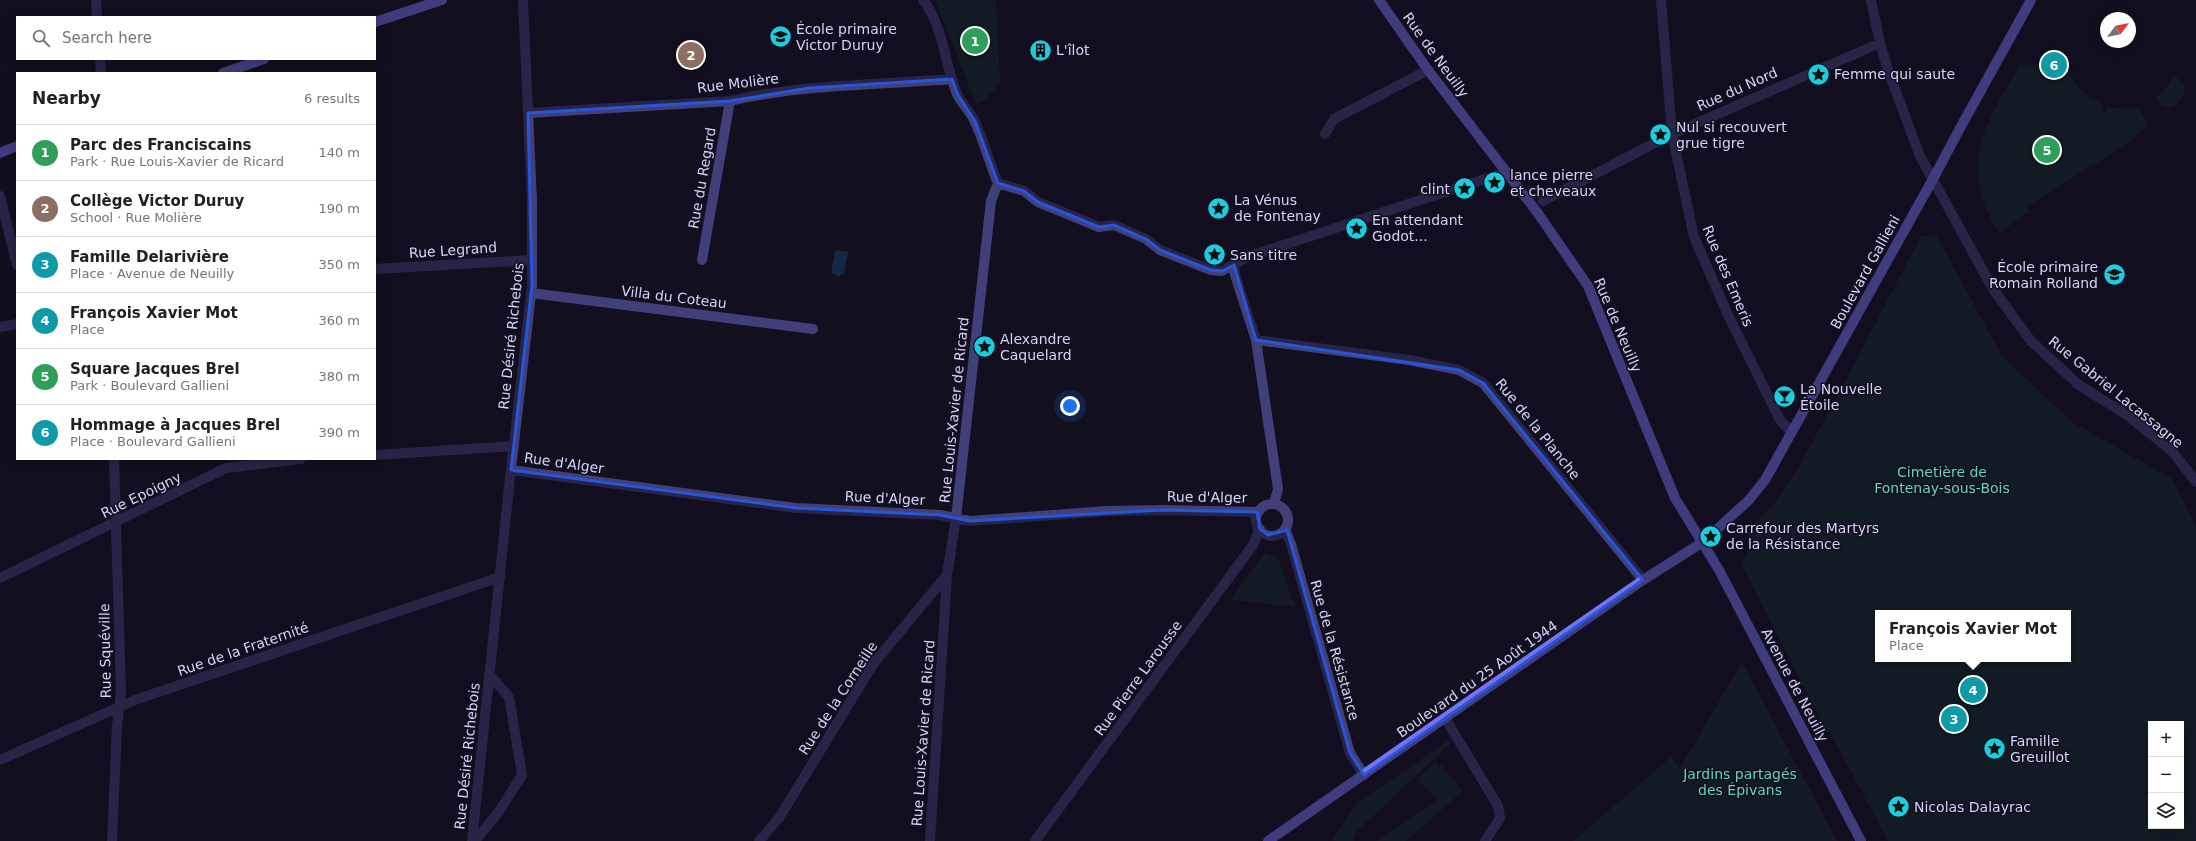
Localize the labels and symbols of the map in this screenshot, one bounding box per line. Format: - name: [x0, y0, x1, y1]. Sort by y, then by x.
- street label: Rue de Neuilly: [1400, 9, 1472, 101]
- north arrow: [2100, 12, 2136, 48]
- place label: École primaire Victor Duruy: [796, 21, 897, 53]
- school or university icon: École primaire Victor Duruy: [767, 24, 793, 50]
- pin: 1: [962, 26, 988, 56]
- building icon: L'îlot: [1028, 37, 1054, 63]
- pin: 2: [678, 40, 704, 70]
- place label: L'îlot: [1056, 42, 1090, 58]
- pin: 6: [2041, 50, 2067, 80]
- place icon: Femme qui saute: [1806, 61, 1832, 87]
- street label: Rue du Nord: [1694, 64, 1780, 114]
- place label: Femme qui saute: [1834, 66, 1955, 82]
- street label: Rue Molière: [696, 70, 780, 96]
- place label: Nul si recouvert grue tigre: [1676, 119, 1787, 151]
- place icon: Nul si recouvert grue tigre: [1648, 122, 1674, 148]
- street label: Rue du Regard: [685, 126, 719, 230]
- pin: 5: [2034, 135, 2060, 165]
- place label: lance pierre et cheveaux: [1510, 167, 1596, 199]
- place icon: lance pierre et cheveaux: [1482, 170, 1508, 196]
- place icon: clint: [1452, 176, 1478, 202]
- place label: clint: [1420, 181, 1451, 197]
- place label: La Vénus de Fontenay: [1234, 192, 1321, 224]
- place icon: La Vénus de Fontenay: [1206, 195, 1232, 221]
- place label: En attendant Godot...: [1372, 212, 1464, 244]
- street label: Boulevard Gallieni: [1827, 212, 1903, 332]
- place icon: En attendant Godot...: [1343, 215, 1369, 241]
- street label: Rue des Emeris: [1699, 223, 1757, 329]
- street label: Rue Legrand: [408, 239, 498, 261]
- place icon: Sans titre: [1202, 242, 1228, 268]
- place label: Sans titre: [1230, 247, 1297, 263]
- place label: École primaire Romain Rolland: [1989, 259, 2098, 291]
- street label: Rue Désiré Richebois: [495, 262, 527, 410]
- school or university icon: École primaire Romain Rolland: [2101, 262, 2127, 288]
- street label: Rue de Neuilly: [1591, 275, 1645, 375]
- street label: Villa du Coteau: [620, 283, 728, 311]
- street label: Rue Louis-Xavier de Ricard: [936, 316, 972, 504]
- place label: Alexandre Caquelard: [1000, 331, 1072, 363]
- street label: Rue Gabriel Lacassagne: [2046, 333, 2186, 451]
- place icon: Alexandre Caquelard: [972, 334, 998, 360]
- street label: Rue de la Planche: [1492, 375, 1584, 483]
- place label: La Nouvelle Étoile: [1800, 381, 1882, 413]
- bar icon: La Nouvelle Étoile: [1772, 384, 1798, 410]
- your location: [1060, 396, 1080, 416]
- street label: Rue d'Alger: [523, 449, 605, 477]
- park label: Cimetière de Fontenay-sous-Bois: [1874, 464, 2010, 496]
- street label: Rue Epoigny: [98, 469, 184, 521]
- street label: Rue d'Alger: [844, 488, 926, 508]
- street label: Rue d'Alger: [1167, 488, 1248, 506]
- place label: Carrefour des Martyrs de la Résistance: [1726, 520, 1879, 552]
- place icon: Carrefour des Martyrs de la Résistance: [1698, 523, 1724, 549]
- street label: Rue de la Résistance: [1307, 578, 1363, 722]
- street label: Rue Squéville: [96, 603, 114, 699]
- street label: Rue Pierre Larousse: [1091, 617, 1185, 739]
- street label: Boulevard du 25 Août 1944: [1394, 617, 1560, 741]
- street label: Rue de la Fraternité: [175, 619, 311, 679]
- street label: Avenue de Neuilly: [1758, 625, 1832, 745]
- street label: Rue de la Corneille: [795, 638, 881, 758]
- street label: Rue Louis-Xavier de Ricard: [908, 639, 938, 827]
- pin: 4: [1960, 675, 1986, 705]
- street label: Rue Désiré Richebois: [451, 682, 483, 830]
- pin: 3: [1941, 704, 1967, 734]
- place label: Famille Greuillot: [2010, 733, 2070, 765]
- place icon: Famille Greuillot: [1981, 736, 2007, 762]
- park label: Jardins partagés des Épivans: [1682, 766, 1797, 798]
- place icon: Nicolas Dalayrac: [1886, 794, 1912, 820]
- place label: Nicolas Dalayrac: [1914, 799, 2031, 815]

